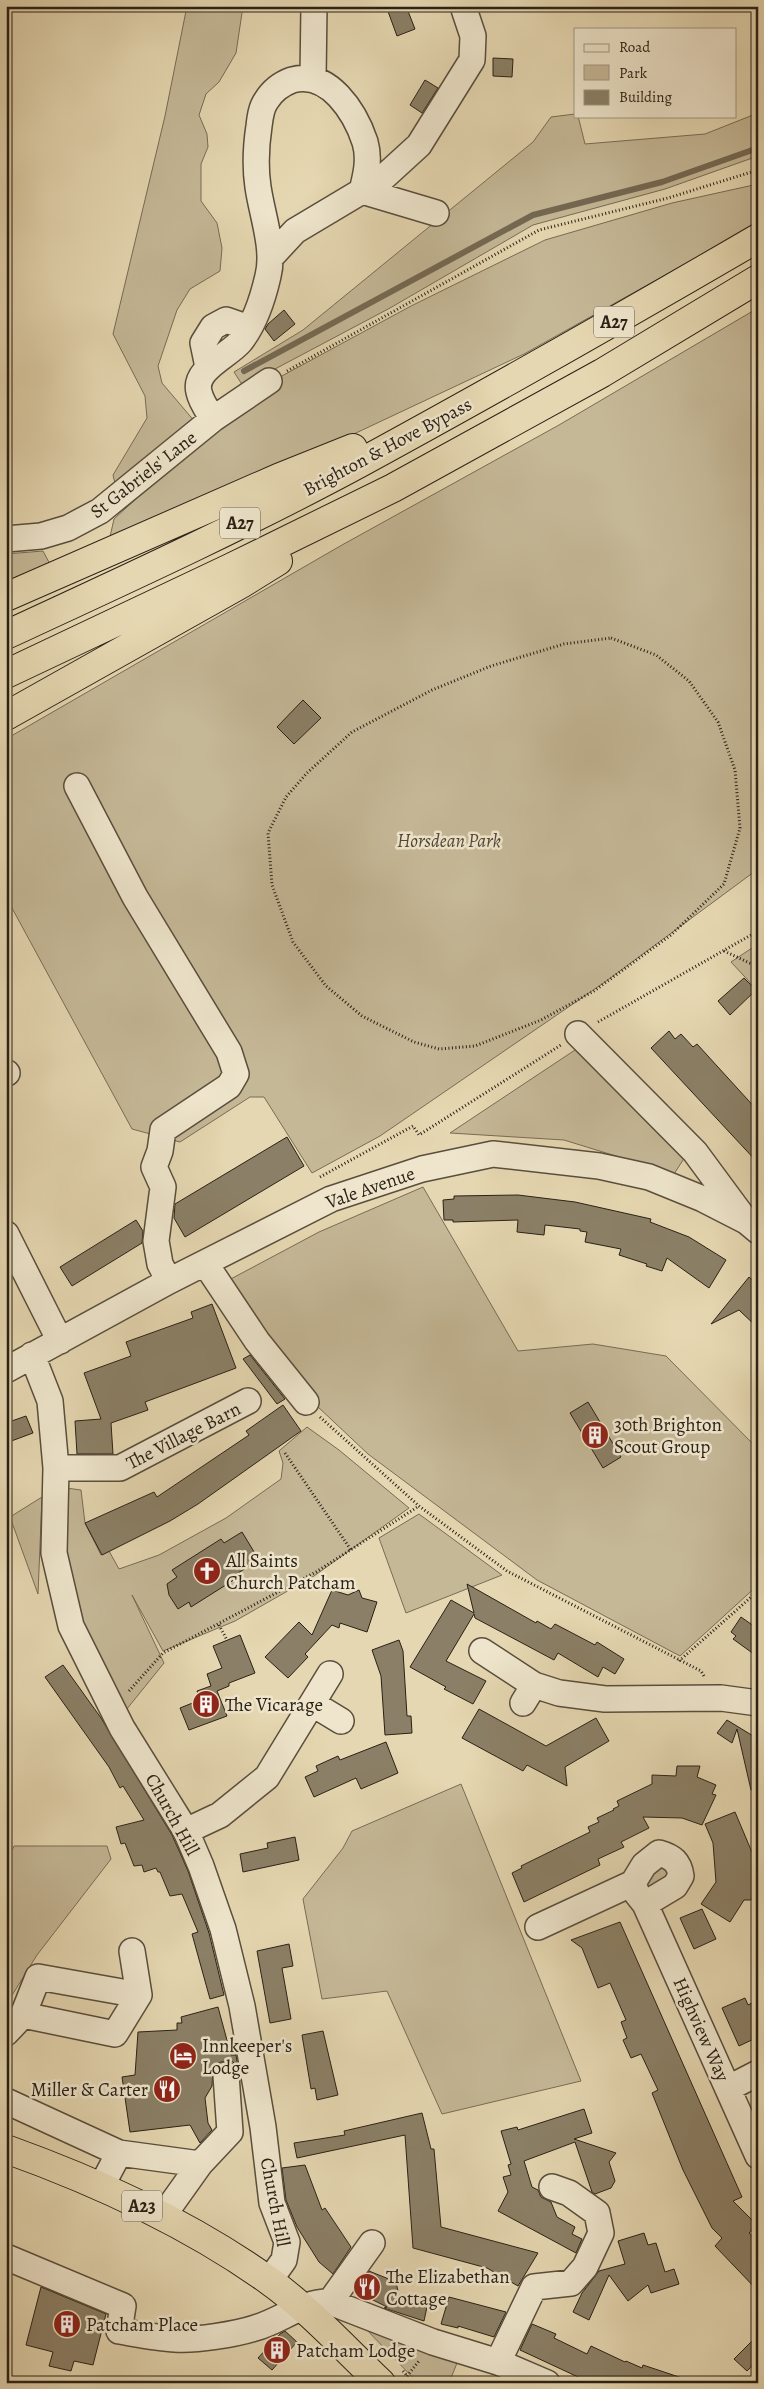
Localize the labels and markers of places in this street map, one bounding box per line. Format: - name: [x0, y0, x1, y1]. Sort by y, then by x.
- place label: 30th Brighton Scout Group: [614, 1412, 722, 1460]
- building icon: 30th Brighton Scout Group: [580, 1420, 610, 1450]
- place label: All Saints Church Patcham: [225, 1548, 356, 1596]
- church icon: All Saints Church Patcham: [192, 1556, 222, 1586]
- building icon: The Vicarage: [191, 1689, 221, 1719]
- place label: The Vicarage: [225, 1692, 323, 1718]
- place label: Innkeeper's Lodge: [202, 2033, 292, 2081]
- hotel icon: Innkeeper's Lodge: [168, 2041, 198, 2071]
- restaurant icon: Miller & Carter: [152, 2074, 182, 2104]
- place label: Miller & Carter: [31, 2077, 148, 2103]
- place label: The Elizabethan Cottage: [386, 2264, 510, 2312]
- restaurant icon: The Elizabethan Cottage: [352, 2272, 382, 2302]
- building icon: Patcham Place: [52, 2309, 82, 2339]
- place label: Patcham Place: [86, 2312, 198, 2338]
- building icon: Patcham Lodge: [262, 2335, 292, 2365]
- place label: Patcham Lodge: [296, 2338, 415, 2364]

